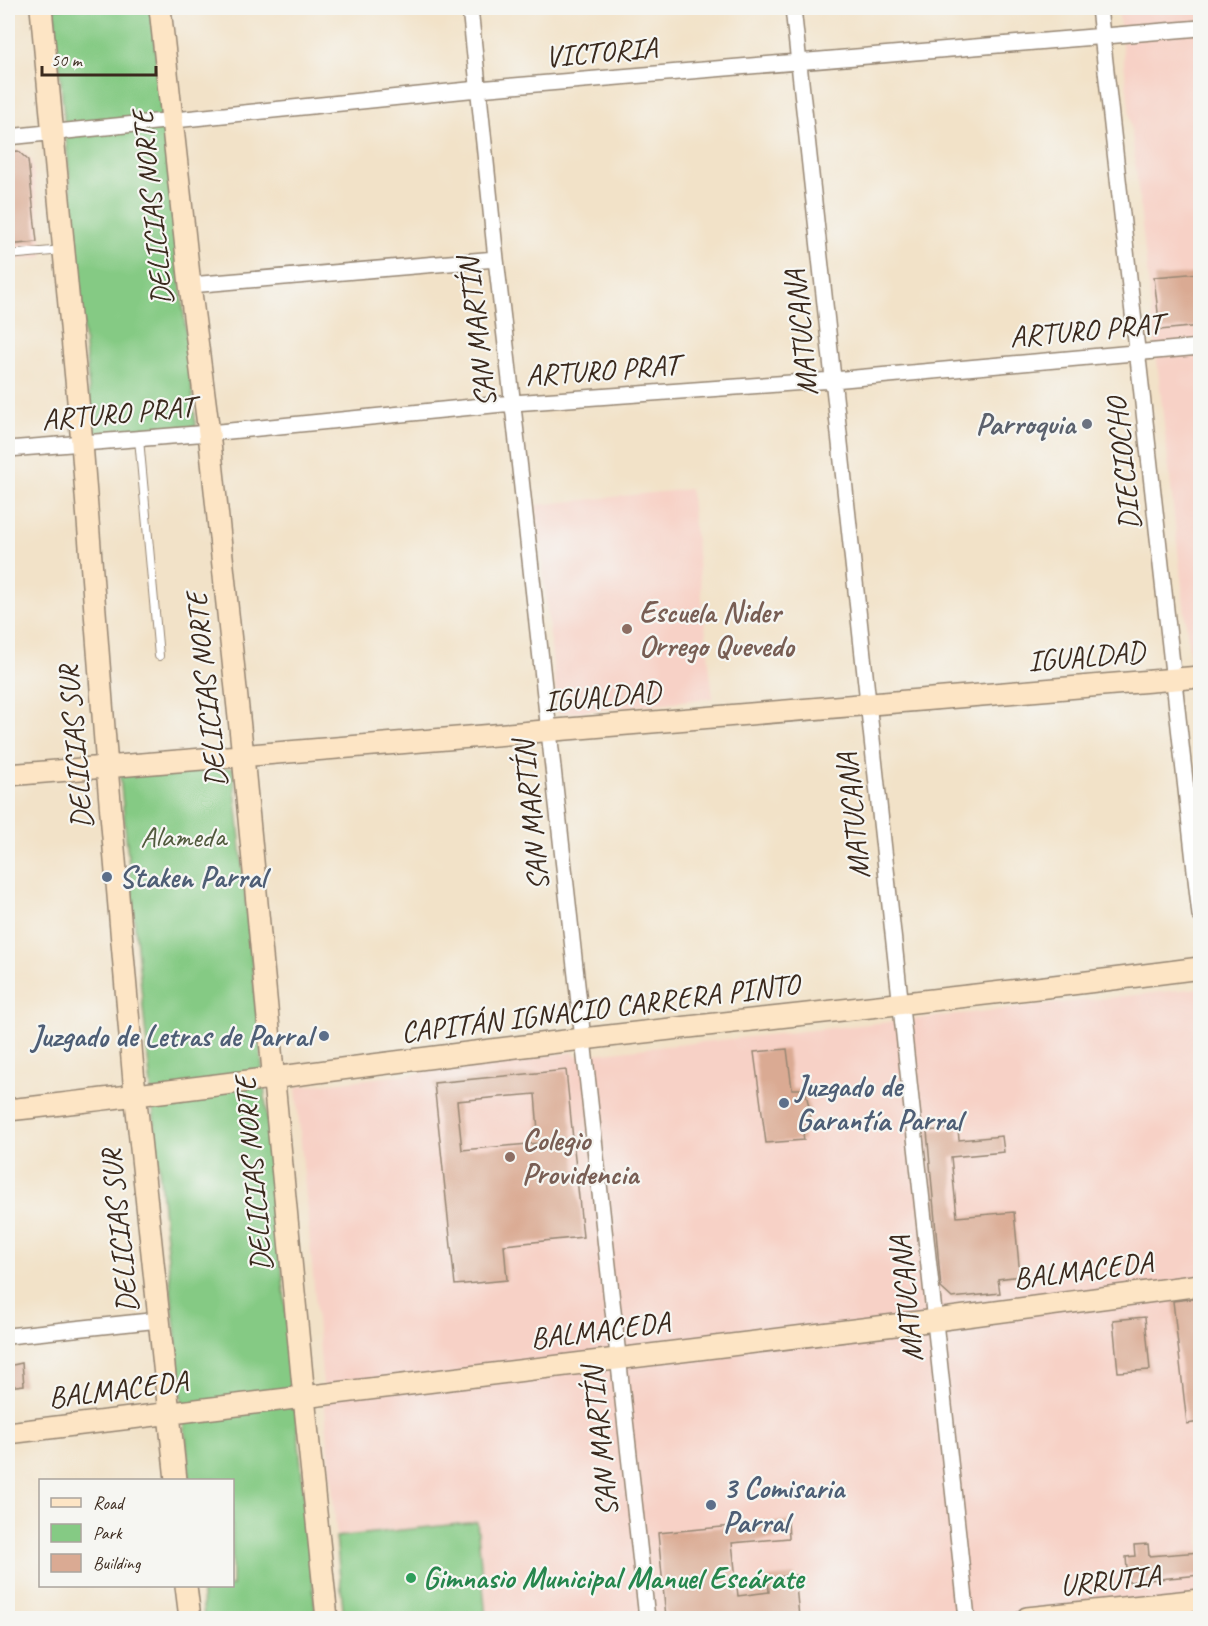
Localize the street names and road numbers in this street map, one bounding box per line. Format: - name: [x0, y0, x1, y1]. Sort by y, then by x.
- street label: VICTORIA: [543, 28, 661, 76]
- street label: DELICIAS NORTE: [123, 105, 181, 307]
- street label: SAN MARTÍN: [448, 251, 505, 410]
- street label: MATUCANA: [775, 266, 826, 398]
- street label: ARTURO PRAT: [1008, 304, 1171, 356]
- street label: ARTURO PRAT: [524, 345, 687, 394]
- street label: ARTURO PRAT: [40, 387, 203, 439]
- street label: DIECIOCHO: [1097, 393, 1149, 532]
- street label: DELICIAS NORTE: [177, 587, 235, 789]
- street label: IGUALDAD: [1026, 632, 1148, 680]
- street label: DELICIAS SUR: [49, 661, 101, 830]
- street label: IGUALDAD: [542, 672, 664, 720]
- street label: SAN MARTÍN: [504, 735, 558, 892]
- street label: MATUCANA: [827, 749, 878, 881]
- street label: CAPITÁN IGNACIO CARRERA PINTO: [399, 964, 804, 1051]
- street label: DELICIAS NORTE: [225, 1071, 280, 1273]
- street label: DELICIAS SUR: [91, 1145, 146, 1315]
- street label: MATUCANA: [880, 1232, 931, 1364]
- street label: BALMACEDA: [1011, 1242, 1157, 1297]
- street label: BALMACEDA: [528, 1302, 674, 1357]
- street label: BALMACEDA: [46, 1361, 192, 1416]
- street label: SAN MARTÍN: [573, 1361, 627, 1518]
- street label: URRUTIA: [1058, 1556, 1164, 1604]

